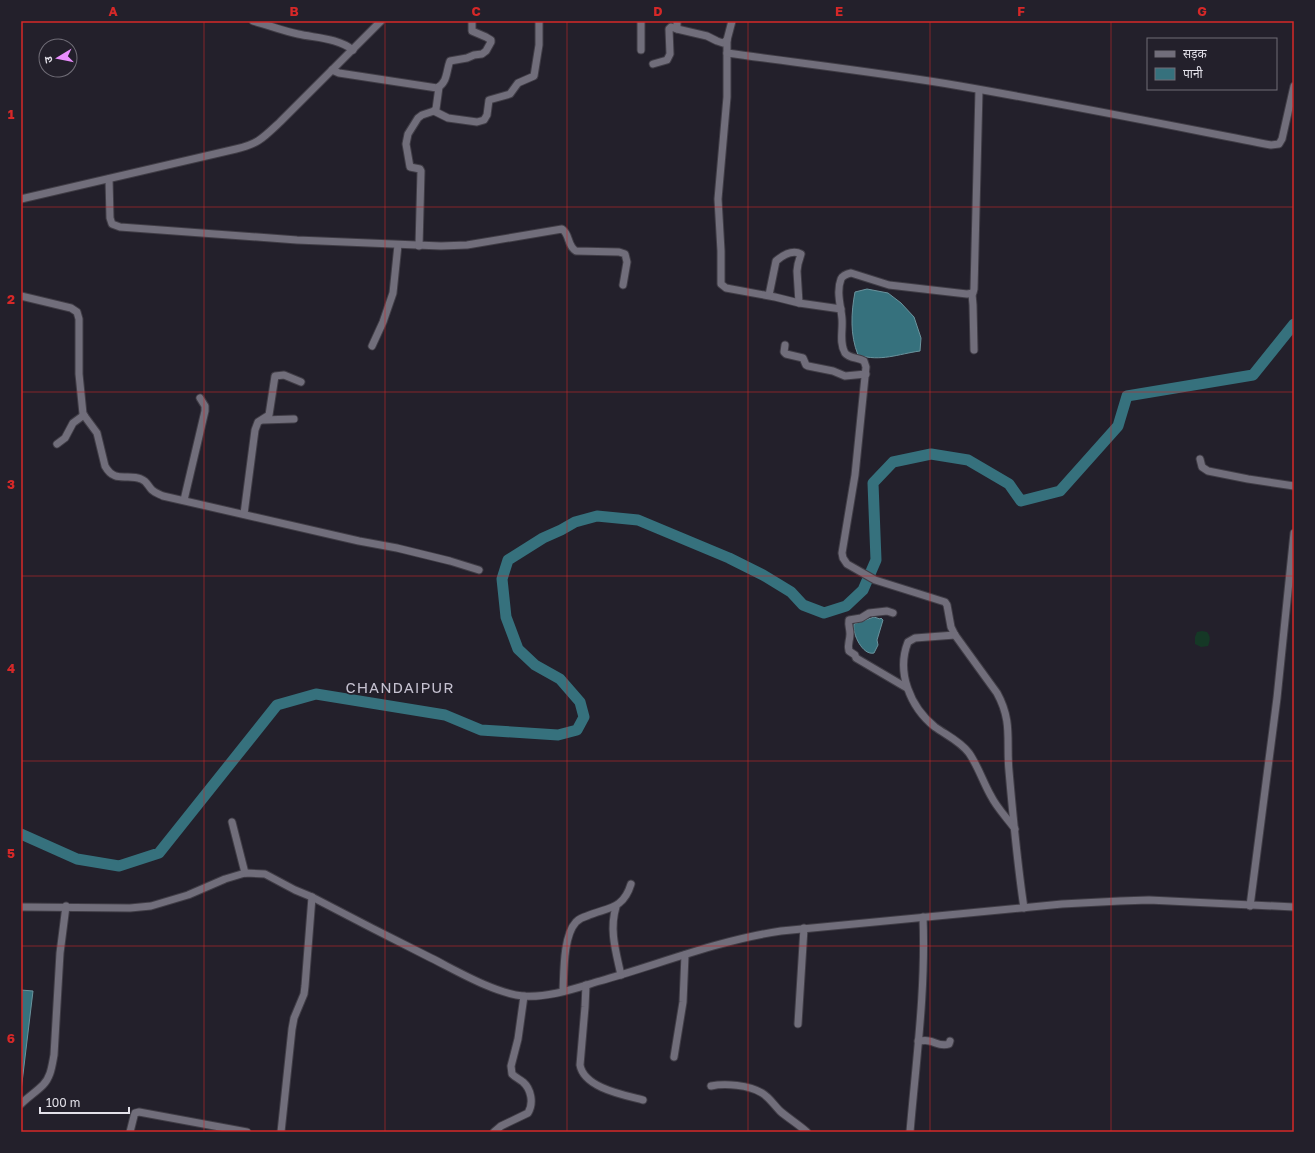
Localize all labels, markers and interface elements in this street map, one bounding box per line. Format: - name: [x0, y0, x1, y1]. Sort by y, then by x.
- text: A: [108, 3, 118, 19]
- text: B: [289, 3, 299, 19]
- text: C: [471, 3, 481, 19]
- text: D: [653, 3, 663, 19]
- text: E: [835, 3, 843, 19]
- text: F: [1017, 3, 1025, 19]
- text: G: [1197, 3, 1207, 19]
- north arrow: [38, 38, 78, 78]
- legend: [1147, 38, 1277, 90]
- text: सड़क: [1183, 46, 1208, 61]
- text: उ: [41, 55, 55, 64]
- text: पानी: [1183, 66, 1204, 81]
- text: 1: [8, 106, 15, 122]
- text: 2: [7, 291, 15, 307]
- text: 3: [7, 476, 15, 492]
- text: 4: [7, 660, 15, 676]
- district label: CHANDAIPUR: [346, 678, 455, 696]
- text: 5: [7, 845, 15, 861]
- text: 6: [7, 1030, 15, 1046]
- scale bar: [40, 1089, 129, 1115]
- text: 100 m: [46, 1095, 80, 1110]

